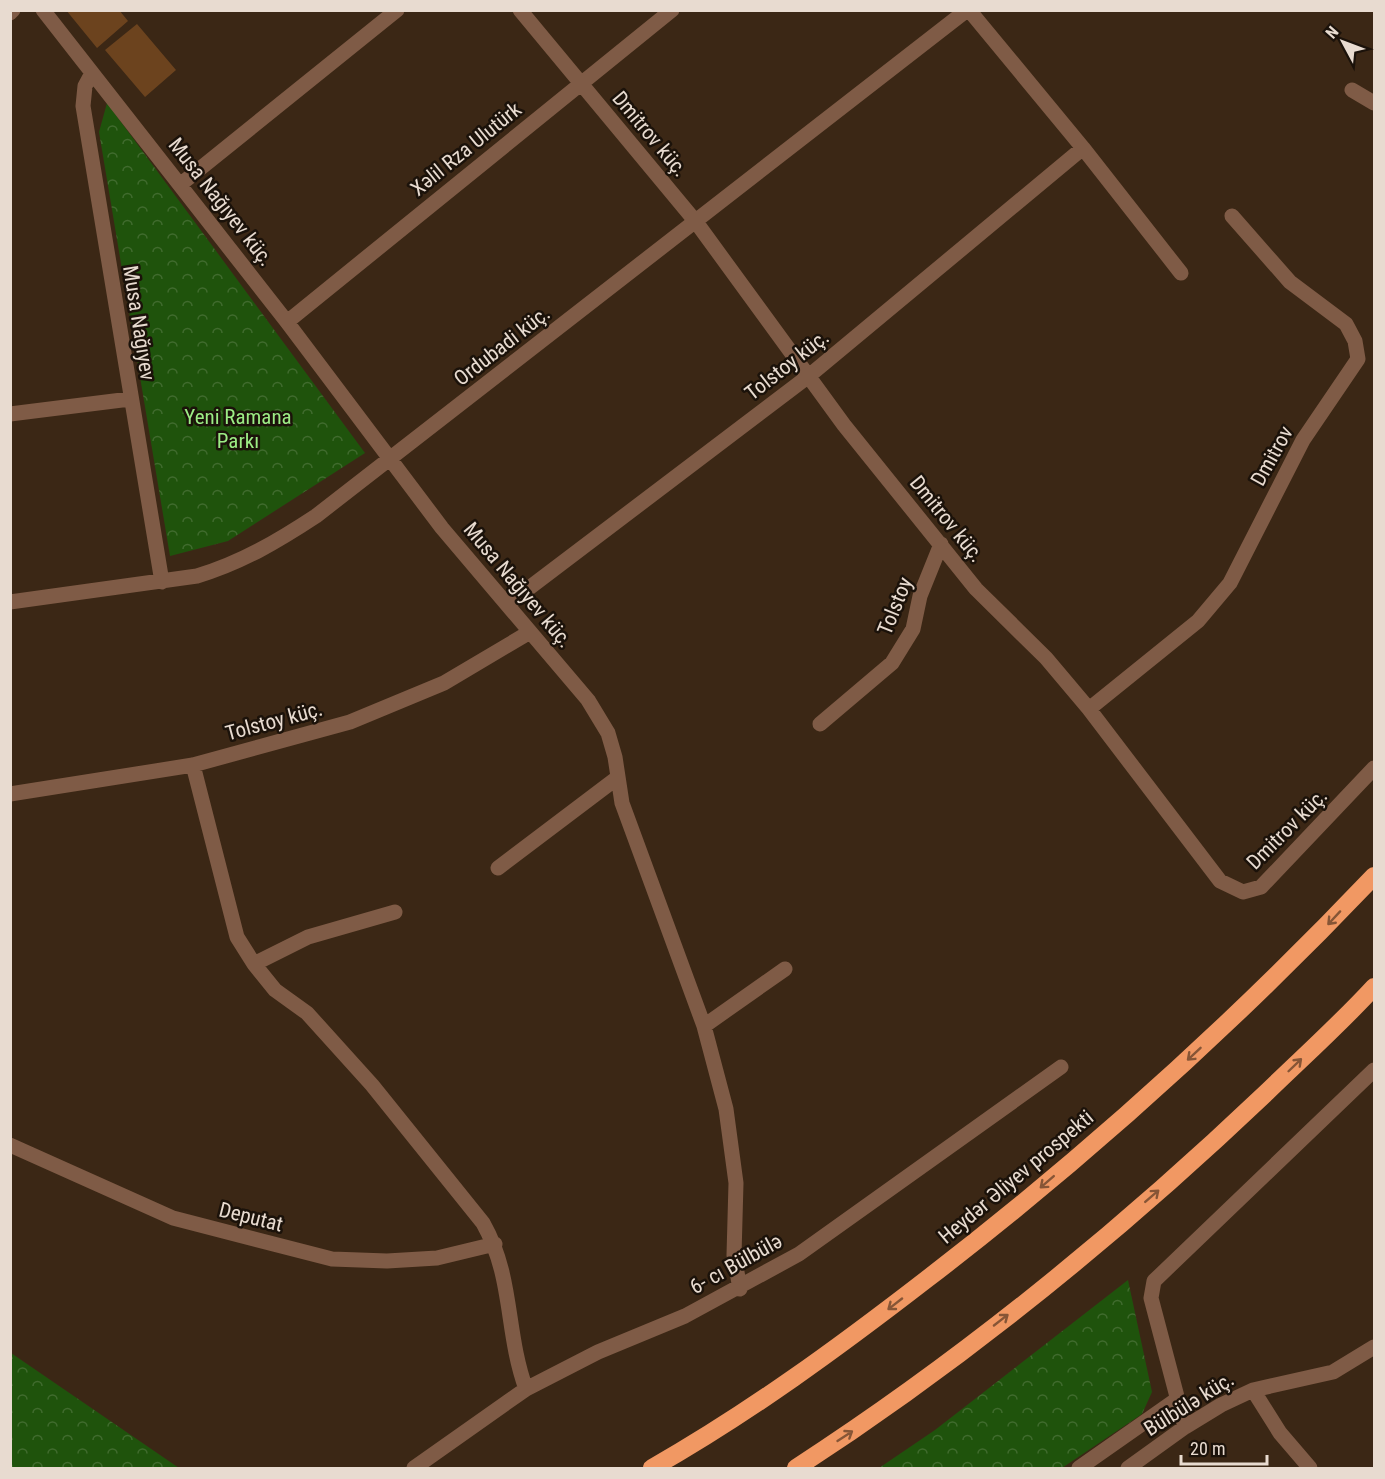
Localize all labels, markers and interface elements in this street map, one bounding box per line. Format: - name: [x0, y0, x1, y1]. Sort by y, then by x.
- north arrow: [1313, 12, 1373, 72]
- text: N: [1322, 23, 1342, 42]
- street label: Dmitrov küç.: [607, 86, 693, 182]
- street label: Xəlil Rza Ulutürk: [406, 97, 526, 201]
- street label: Musa Nağıyev küç.: [164, 133, 278, 271]
- street label: Musa Nağıyev: [118, 264, 160, 382]
- street label: Ordubadi küç.: [449, 301, 555, 391]
- street label: Tolstoy küç.: [740, 325, 834, 405]
- park label: Yeni Ramana Parkı: [184, 405, 292, 453]
- street label: Dmitrov: [1246, 422, 1298, 490]
- street label: Dmitrov küç.: [905, 471, 989, 567]
- street label: Musa Nağıyev küç.: [459, 518, 577, 652]
- street label: Tolstoy: [873, 573, 917, 638]
- street label: Tolstoy küç.: [223, 697, 325, 745]
- street label: Dmitrov küç.: [1242, 784, 1332, 874]
- one-way arrow: [1327, 911, 1341, 926]
- one-way arrow: [1187, 1046, 1202, 1060]
- one-way arrow: [1288, 1057, 1303, 1072]
- street label: Heydər Əliyev prospekti: [934, 1105, 1098, 1249]
- one-way arrow: [1040, 1175, 1055, 1189]
- one-way arrow: [1144, 1189, 1159, 1203]
- street label: Deputat: [217, 1198, 285, 1236]
- street label: 6- cı Bülbülə: [686, 1229, 786, 1299]
- one-way arrow: [887, 1297, 903, 1310]
- one-way arrow: [993, 1313, 1009, 1326]
- street label: Bülbülə küç.: [1140, 1367, 1238, 1441]
- scale bar: [1181, 1428, 1266, 1466]
- one-way arrow: [836, 1430, 853, 1443]
- text: 20 m: [1190, 1438, 1225, 1459]

